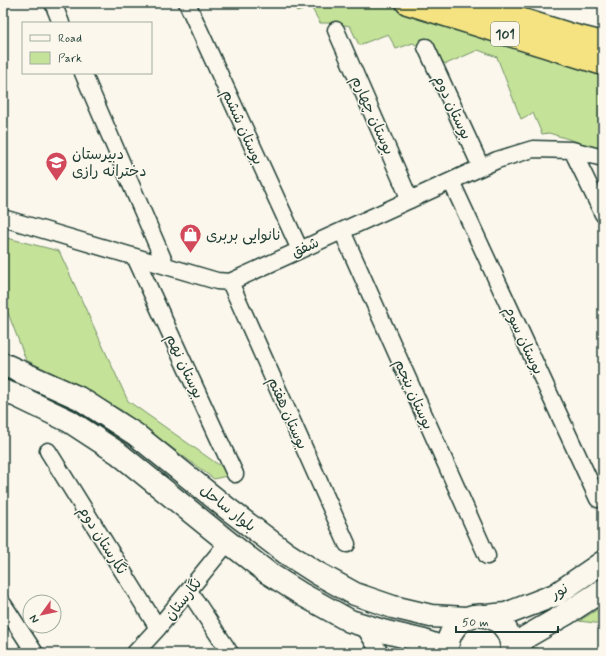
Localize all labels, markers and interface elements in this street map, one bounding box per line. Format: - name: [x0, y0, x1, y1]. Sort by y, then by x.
- legend: [22, 22, 152, 74]
- road number: 101: [491, 22, 519, 46]
- text: Road: [58, 31, 82, 47]
- text: Park: [58, 51, 82, 67]
- street label: بوستان دوم: [427, 72, 476, 144]
- street label: بوستان چهارم: [346, 73, 398, 158]
- street label: بوستان ششم: [216, 87, 268, 169]
- place label: دبیرستان دخترانه رازی: [72, 145, 147, 182]
- school or university icon: دبیرستان دخترانه رازی: [43, 150, 69, 183]
- shop icon: نانوایی بربری: [178, 222, 204, 255]
- place label: نانوایی بربری: [206, 226, 281, 246]
- street label: شفق: [288, 233, 323, 263]
- street label: بوستان سوم: [498, 303, 548, 378]
- street label: بوستان نهم: [159, 331, 208, 403]
- street label: بوستان پنجم: [388, 356, 438, 433]
- street label: بوستان هفتم: [261, 374, 312, 453]
- street label: بلوار ساحل: [195, 481, 259, 537]
- street label: نگارستان دوم: [72, 502, 131, 579]
- street label: نگارستان: [161, 574, 207, 625]
- street label: نور: [546, 579, 572, 605]
- north arrow: [22, 594, 62, 634]
- scale bar: [456, 608, 558, 634]
- text: N: [27, 612, 42, 626]
- text: 50 m: [462, 615, 489, 631]

